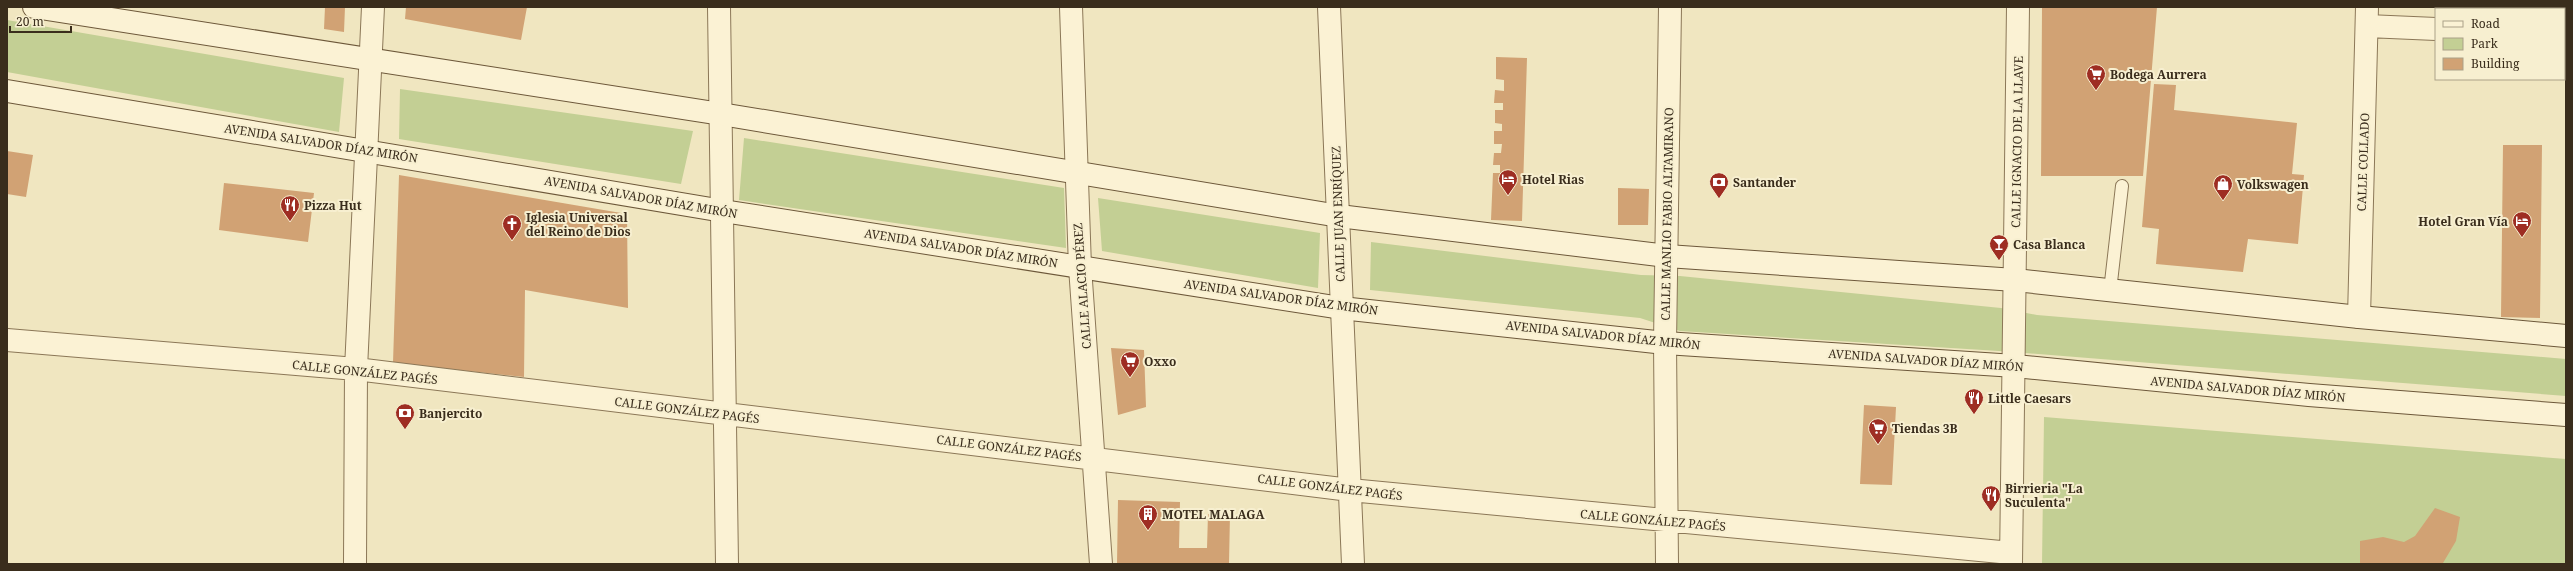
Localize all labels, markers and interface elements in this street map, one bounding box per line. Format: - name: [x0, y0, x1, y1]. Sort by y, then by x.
- scale bar: [10, 8, 71, 34]
- legend: [2435, 8, 2565, 80]
- text: 20 m: [16, 13, 44, 30]
- text: Road: [2471, 15, 2501, 32]
- text: Park: [2471, 35, 2499, 52]
- text: Building: [2471, 55, 2520, 72]
- street label: CALLE IGNACIO DE LA LLAVE: [2007, 56, 2027, 228]
- supermarket icon: Bodega Aurrera: [2085, 63, 2107, 91]
- place label: Bodega Aurrera: [2110, 66, 2207, 83]
- street label: CALLE MANLIO FABIO ALTAMIRANO: [1657, 107, 1677, 321]
- street label: CALLE COLLADO: [2353, 112, 2373, 212]
- street label: AVENIDA SALVADOR DÍAZ MIRÓN: [223, 119, 419, 167]
- street label: CALLE JUAN ENRÍQUEZ: [1327, 146, 1349, 282]
- hotel icon: Hotel Rias: [1497, 168, 1519, 196]
- place label: Hotel Rias: [1522, 171, 1584, 188]
- bank icon: Santander: [1708, 171, 1730, 199]
- street label: AVENIDA SALVADOR DÍAZ MIRÓN: [543, 172, 739, 222]
- shop icon: Volkswagen: [2212, 173, 2234, 201]
- place label: Santander: [1733, 174, 1797, 191]
- place label: Volkswagen: [2237, 176, 2309, 193]
- restaurant icon: Pizza Hut: [279, 194, 301, 222]
- place label: Pizza Hut: [304, 197, 362, 214]
- place label: Iglesia Universal del Reino de Dios: [526, 209, 631, 240]
- hotel icon: Hotel Gran Vía: [2511, 210, 2533, 238]
- church icon: Iglesia Universal del Reino de Dios: [501, 213, 523, 241]
- place label: Hotel Gran Vía: [2418, 213, 2508, 230]
- street label: CALLE ALACIO PÉREZ: [1069, 222, 1095, 350]
- street label: AVENIDA SALVADOR DÍAZ MIRÓN: [863, 224, 1059, 272]
- bar icon: Casa Blanca: [1988, 233, 2010, 261]
- place label: Casa Blanca: [2013, 236, 2085, 253]
- street label: AVENIDA SALVADOR DÍAZ MIRÓN: [1183, 275, 1379, 319]
- street label: AVENIDA SALVADOR DÍAZ MIRÓN: [1505, 316, 1701, 354]
- street label: AVENIDA SALVADOR DÍAZ MIRÓN: [1828, 345, 2024, 375]
- supermarket icon: Oxxo: [1119, 350, 1141, 378]
- place label: Oxxo: [1144, 353, 1176, 370]
- street label: CALLE GONZÁLEZ PAGÉS: [291, 356, 439, 388]
- street label: AVENIDA SALVADOR DÍAZ MIRÓN: [2150, 372, 2346, 406]
- restaurant icon: Little Caesars: [1963, 387, 1985, 415]
- place label: Little Caesars: [1988, 390, 2071, 407]
- street label: CALLE GONZÁLEZ PAGÉS: [613, 393, 761, 427]
- bank icon: Banjercito: [394, 402, 416, 430]
- place label: Banjercito: [419, 405, 482, 422]
- supermarket icon: Tiendas 3B: [1867, 417, 1889, 445]
- place label: Tiendas 3B: [1892, 420, 1958, 437]
- street label: CALLE GONZÁLEZ PAGÉS: [935, 431, 1083, 465]
- street label: CALLE GONZÁLEZ PAGÉS: [1256, 470, 1404, 504]
- place label: Birrieria "La Suculenta": [2005, 480, 2083, 511]
- restaurant icon: Birrieria "La Suculenta": [1980, 484, 2002, 512]
- building icon: MOTEL MALAGA: [1137, 503, 1159, 531]
- street label: CALLE GONZÁLEZ PAGÉS: [1579, 505, 1727, 535]
- place label: MOTEL MALAGA: [1162, 506, 1266, 523]

